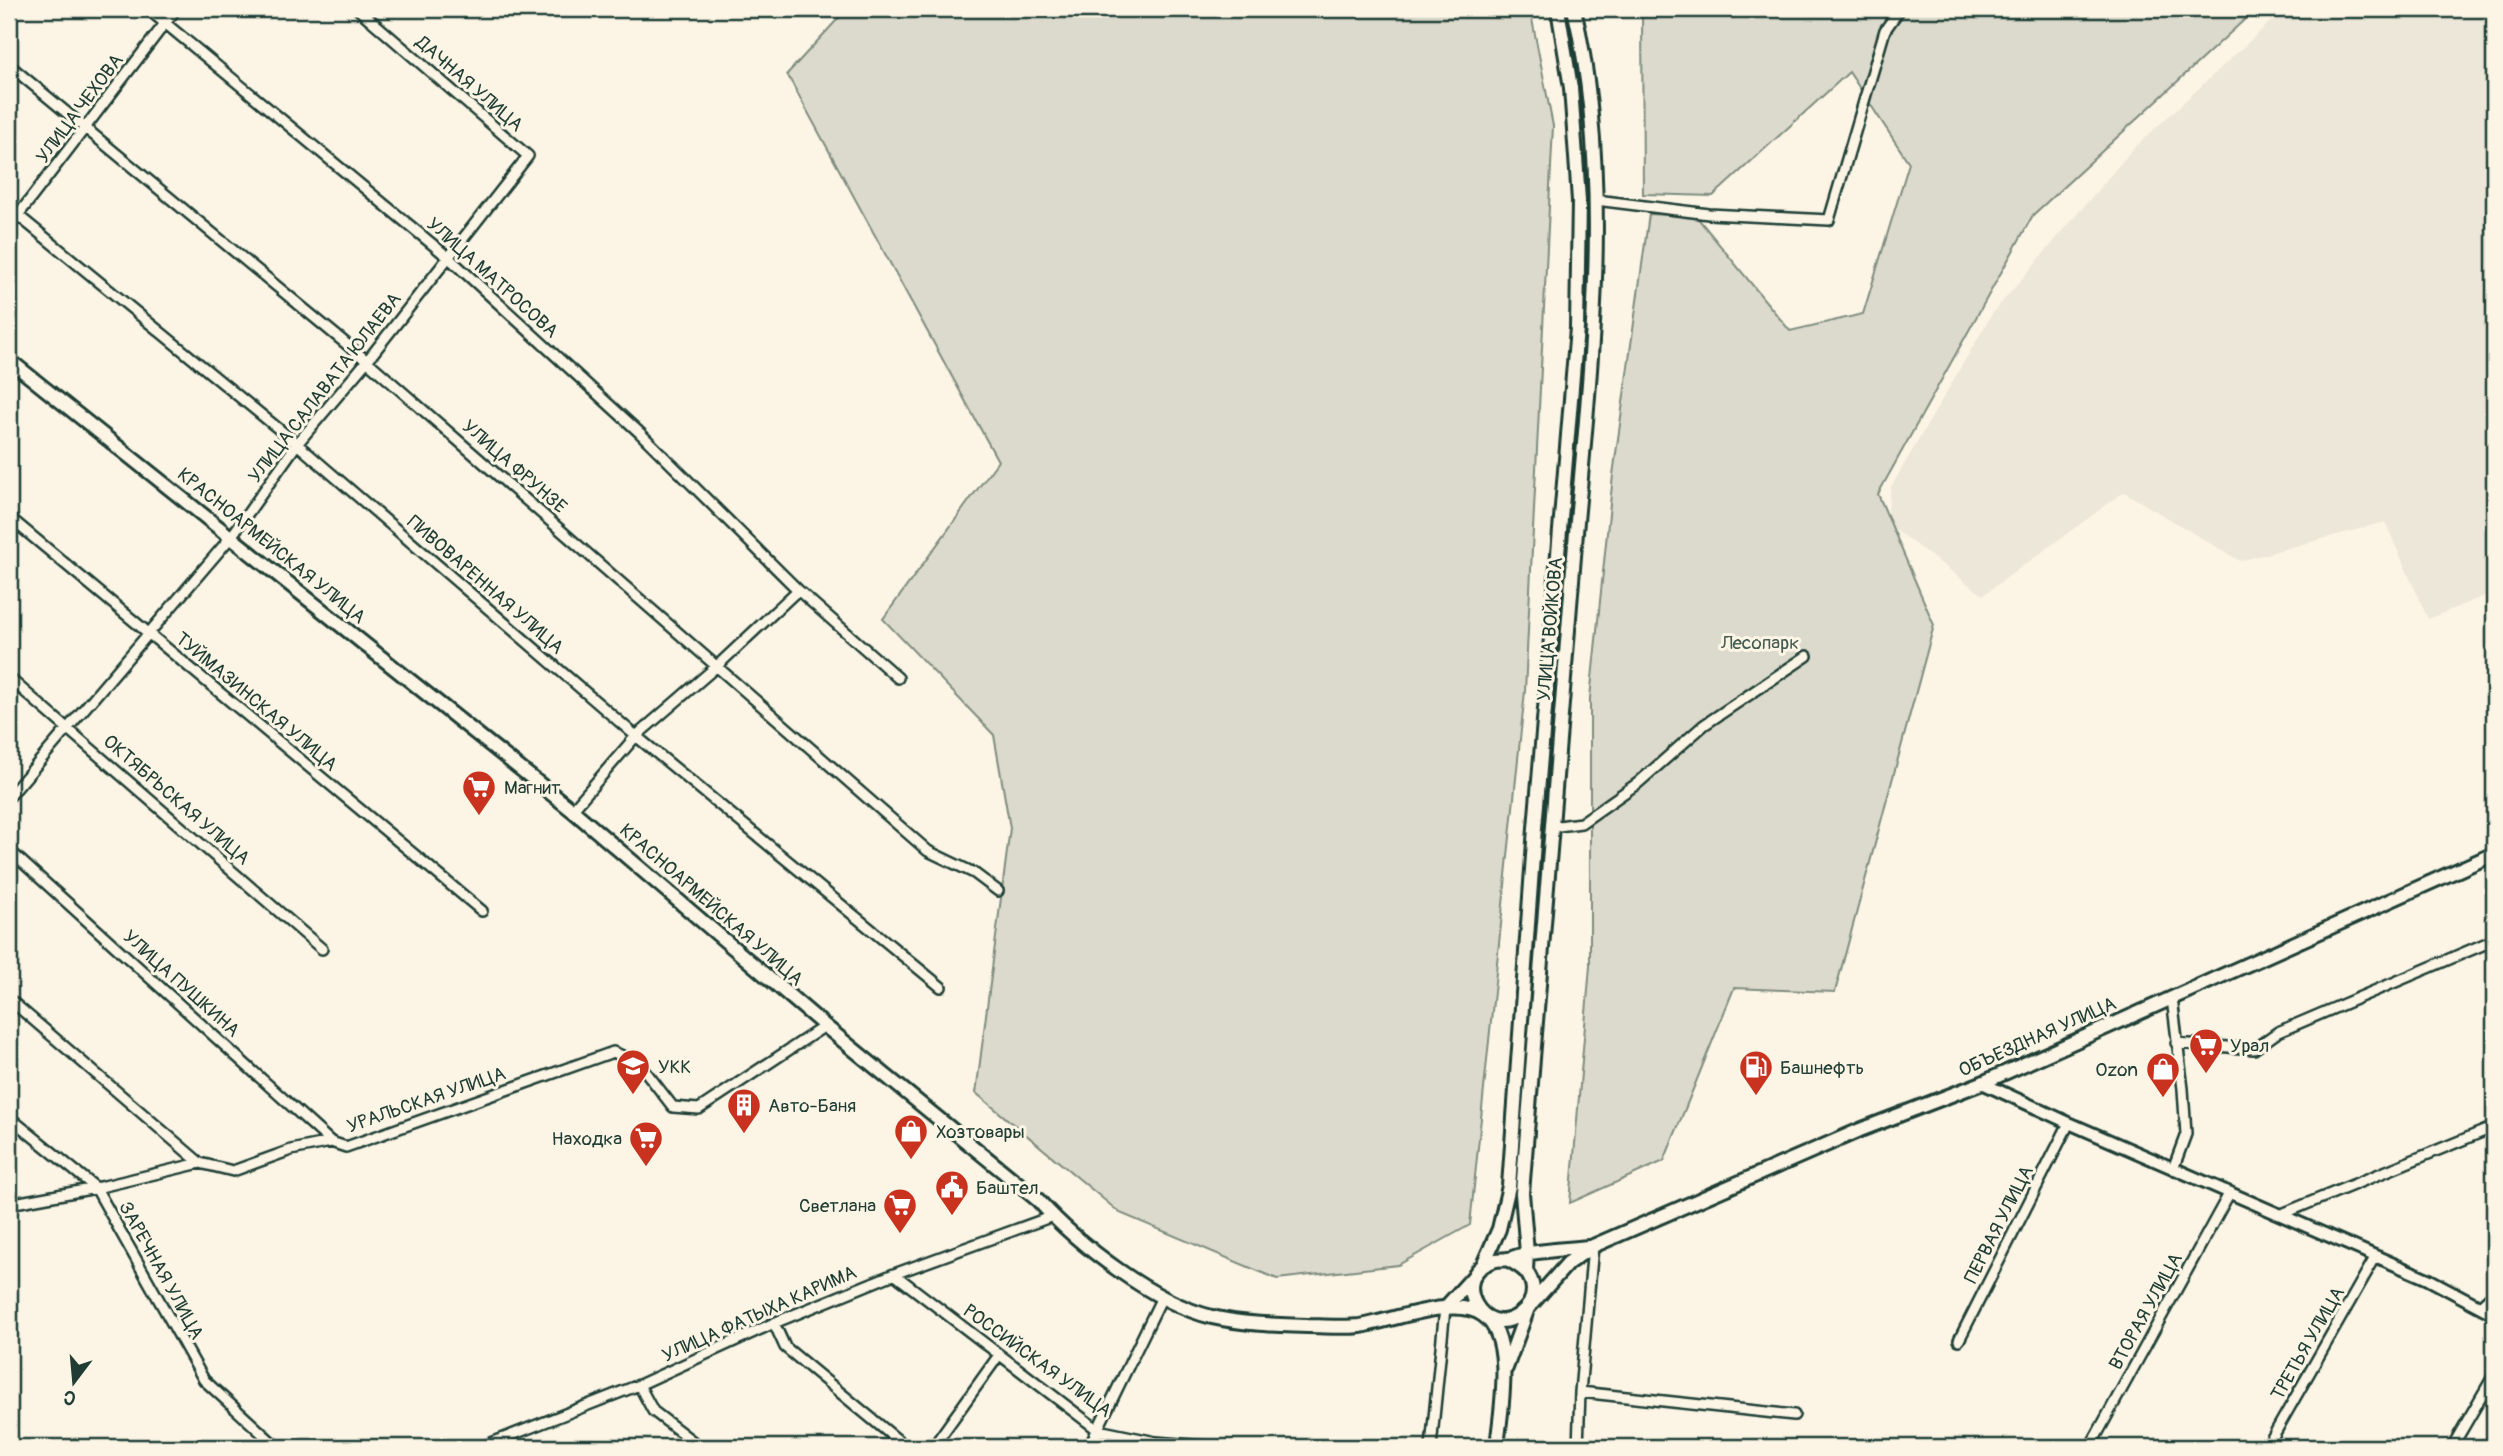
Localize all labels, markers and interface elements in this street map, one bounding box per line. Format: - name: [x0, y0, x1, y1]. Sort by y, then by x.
- street label: ДАЧНАЯ УЛИЦА: [410, 30, 528, 137]
- street label: УЛИЦА ЧЕХОВА: [31, 49, 129, 168]
- street label: УЛИЦА МАТРОСОВА: [421, 212, 563, 343]
- street label: УЛИЦА САЛАВАТА ЮЛАЕВА: [243, 288, 407, 488]
- street label: УЛИЦА ФРУНЗЕ: [457, 415, 572, 519]
- street label: КРАСНОАРМЕЙСКАЯ УЛИЦА: [172, 462, 370, 629]
- street label: ПИВОВАРЕННАЯ УЛИЦА: [402, 510, 569, 659]
- street label: УЛИЦА ВОЙКОВА: [1532, 556, 1568, 702]
- street label: ТУЙМАЗИНСКАЯ УЛИЦА: [170, 627, 342, 777]
- park label: Лесопарк: [1720, 631, 1799, 655]
- street label: ОКТЯБРЬСКАЯ УЛИЦА: [98, 729, 255, 870]
- supermarket icon: Магнит: [460, 768, 498, 817]
- place label: Магнит: [504, 776, 561, 800]
- street label: КРАСНОАРМЕЙСКАЯ УЛИЦА: [615, 818, 808, 991]
- street label: УЛИЦА ПУШКИНА: [118, 925, 245, 1043]
- street label: ОБЪЕЗДНАЯ УЛИЦА: [1955, 991, 2120, 1082]
- supermarket icon: Урал: [2187, 1026, 2225, 1075]
- place label: Урал: [2230, 1034, 2269, 1058]
- school or university icon: УКК: [614, 1047, 652, 1096]
- fuel station icon: Башнефть: [1737, 1048, 1775, 1097]
- shop icon: Ozon: [2144, 1050, 2182, 1099]
- place label: УКК: [658, 1055, 691, 1079]
- place label: Башнефть: [1780, 1056, 1864, 1080]
- place label: Ozon: [2095, 1058, 2138, 1082]
- street label: УРАЛЬСКАЯ УЛИЦА: [344, 1062, 509, 1138]
- building icon: Авто-Баня: [725, 1086, 763, 1135]
- place label: Авто-Баня: [768, 1094, 856, 1118]
- shop icon: Хозтовары: [892, 1112, 930, 1161]
- supermarket icon: Находка: [627, 1119, 665, 1168]
- place label: Хозтовары: [936, 1120, 1025, 1144]
- place label: Находка: [551, 1127, 622, 1151]
- street label: ПЕРВАЯ УЛИЦА: [1959, 1162, 2039, 1287]
- public building icon: Баштел: [933, 1168, 971, 1217]
- place label: Баштел: [976, 1176, 1039, 1200]
- supermarket icon: Светлана: [881, 1186, 919, 1235]
- place label: Светлана: [799, 1194, 876, 1218]
- street label: ЗАРЕЧНАЯ УЛИЦА: [113, 1197, 209, 1344]
- street label: ВТОРАЯ УЛИЦА: [2104, 1249, 2188, 1374]
- street label: УЛИЦА ФАТЫХА КАРИМА: [659, 1260, 860, 1368]
- street label: ТРЕТЬЯ УЛИЦА: [2266, 1283, 2350, 1404]
- street label: РОССИЙСКАЯ УЛИЦА: [958, 1299, 1116, 1423]
- north arrow: [38, 1348, 108, 1418]
- text: С: [60, 1384, 79, 1411]

